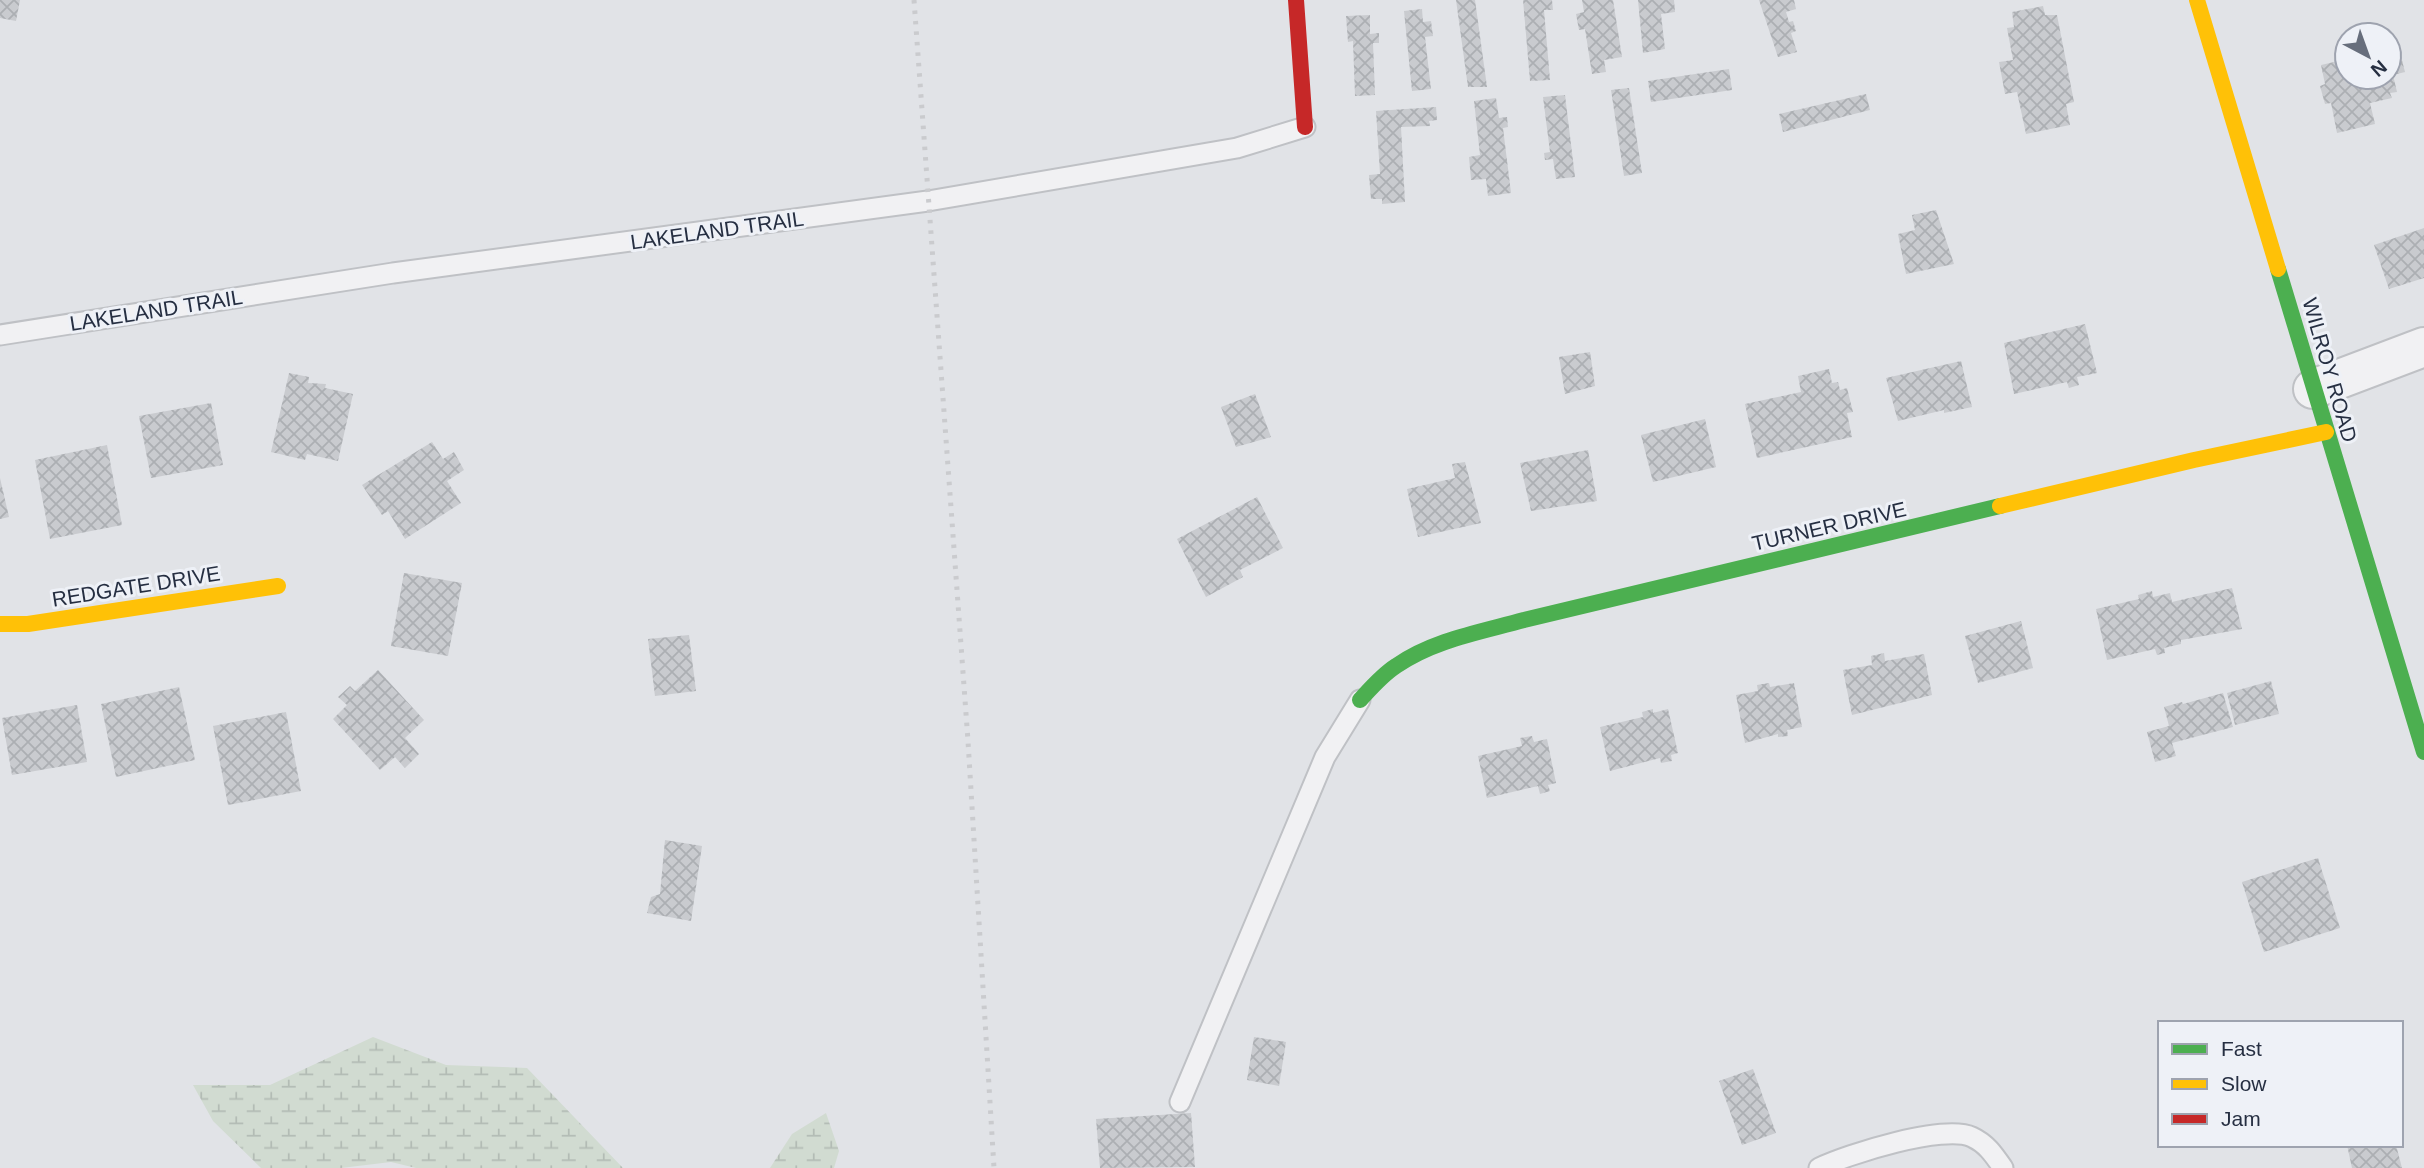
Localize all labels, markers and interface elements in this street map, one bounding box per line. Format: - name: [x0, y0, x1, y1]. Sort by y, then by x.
- north arrow: [2333, 21, 2403, 91]
- text: N: [2367, 56, 2391, 81]
- street label: LAKELAND TRAIL: [629, 206, 805, 254]
- street label: LAKELAND TRAIL: [68, 285, 244, 335]
- street label: WILROY ROAD: [2298, 295, 2362, 445]
- street label: TURNER DRIVE: [1750, 497, 1908, 555]
- street label: REDGATE DRIVE: [50, 561, 222, 611]
- legend: [2158, 1021, 2403, 1147]
- text: Fast: [2221, 1037, 2262, 1060]
- text: Slow: [2221, 1072, 2267, 1095]
- text: Jam: [2221, 1107, 2261, 1130]

